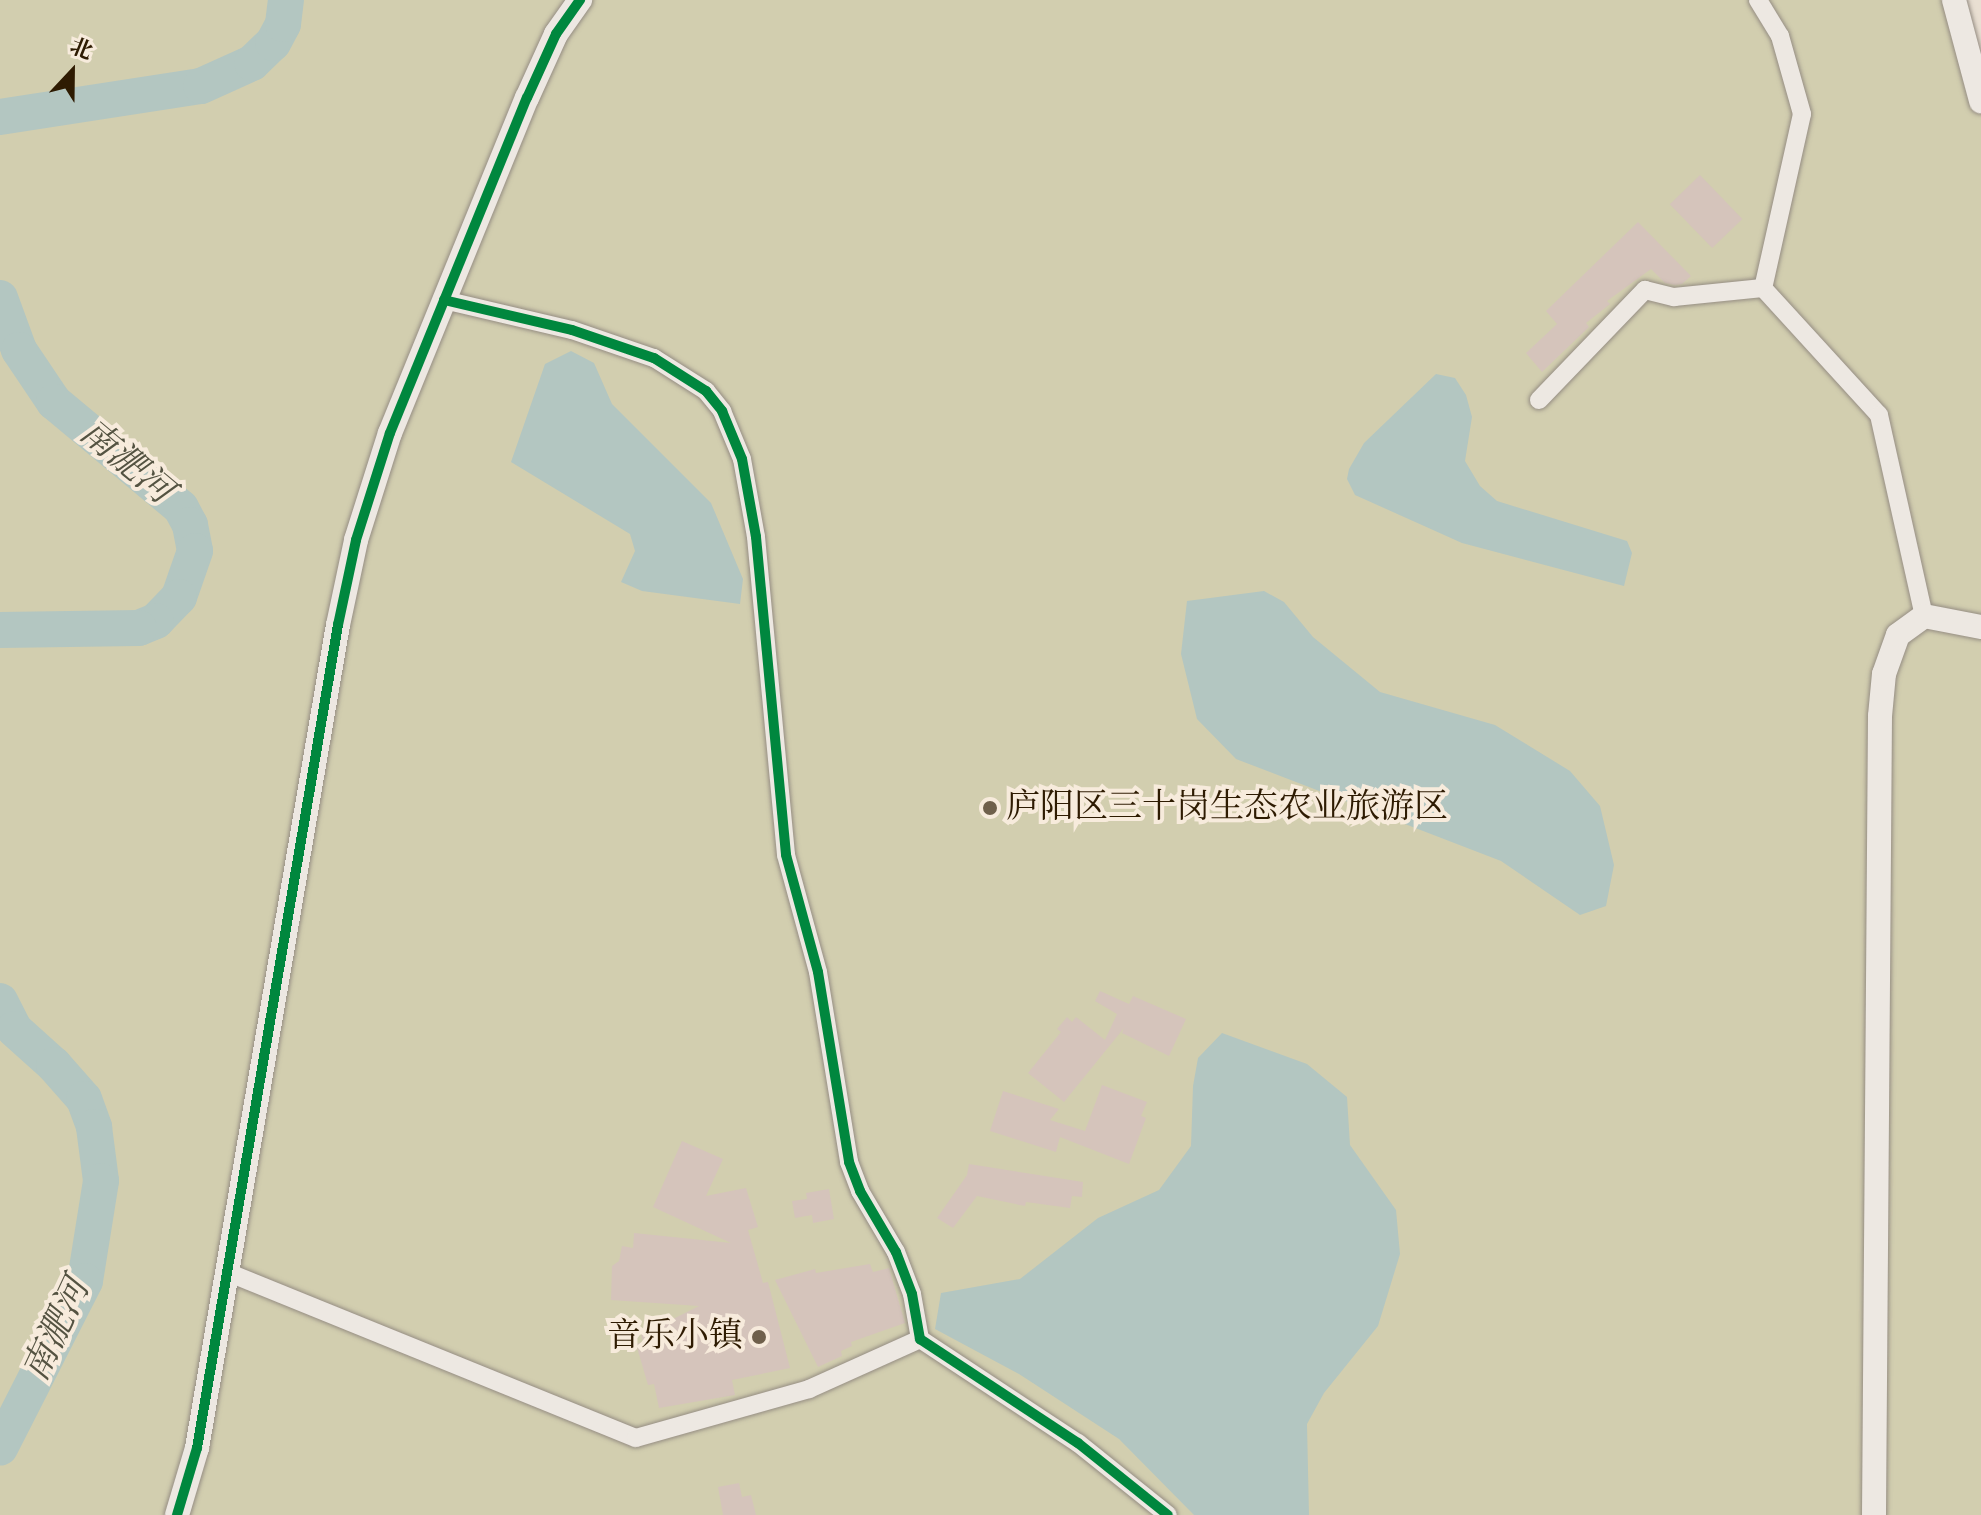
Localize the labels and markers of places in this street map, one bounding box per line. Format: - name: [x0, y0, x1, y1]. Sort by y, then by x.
- place label: 庐阳区三十岗生态农业旅游区: [1006, 788, 1448, 828]
- marker: 庐阳区三十岗生态农业旅游区: [981, 799, 999, 817]
- place label: 音乐小镇: [607, 1317, 743, 1357]
- marker: 音乐小镇: [750, 1328, 768, 1346]

